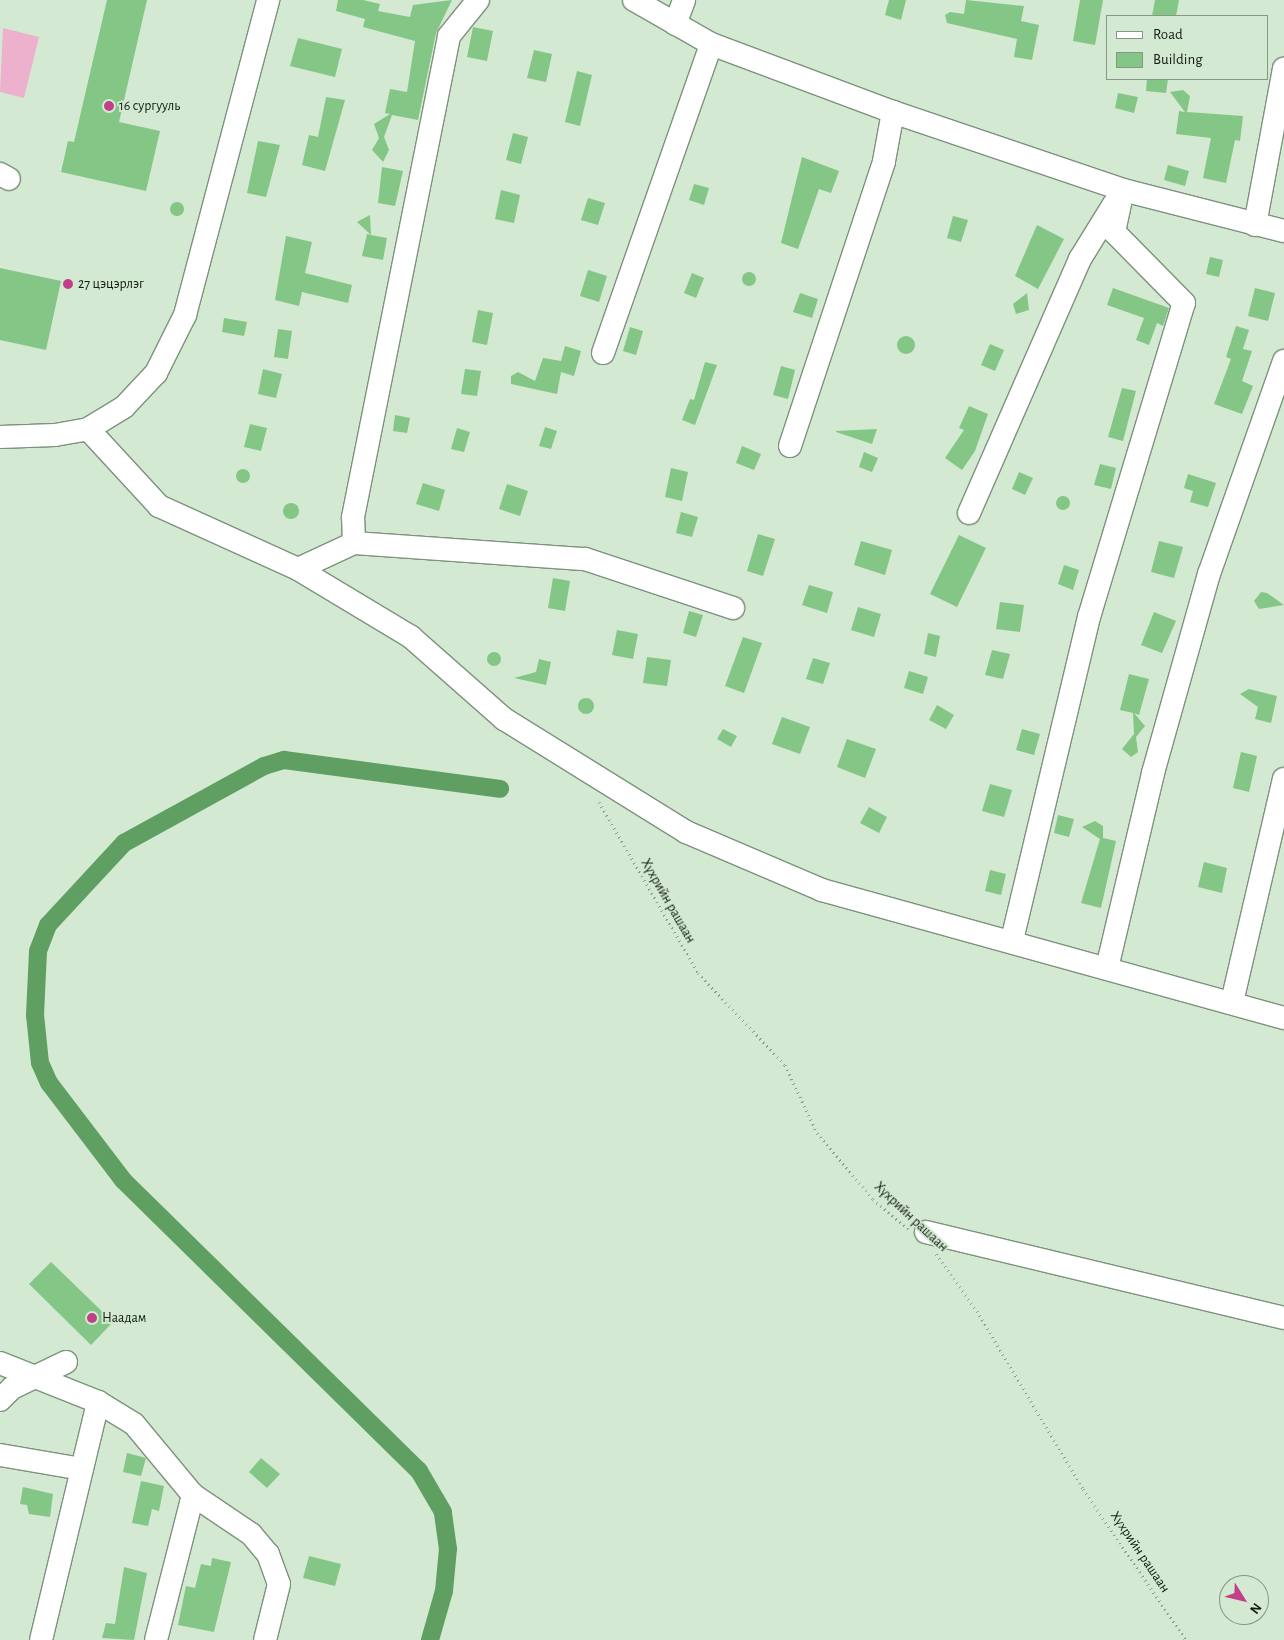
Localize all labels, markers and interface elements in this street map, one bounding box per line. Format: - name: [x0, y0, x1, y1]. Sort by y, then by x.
- legend: [1106, 15, 1269, 80]
- text: Road: [1153, 27, 1183, 42]
- text: Building: [1153, 52, 1203, 67]
- place label: 16 сургууль: [119, 98, 180, 114]
- marker: 16 сургууль: [103, 100, 115, 112]
- place label: 27 цэцэрлэг: [78, 276, 144, 292]
- marker: 27 цэцэрлэг: [62, 278, 74, 290]
- street label: Хүхрийн рашаан: [637, 856, 699, 946]
- street label: Хүхрийн рашаан: [871, 1179, 951, 1255]
- place label: Наадам: [102, 1310, 146, 1326]
- marker: Наадам: [86, 1312, 98, 1324]
- street label: Хүхрийн рашаан: [1107, 1508, 1173, 1596]
- north arrow: [1219, 1575, 1269, 1625]
- text: N: [1247, 1600, 1264, 1616]

